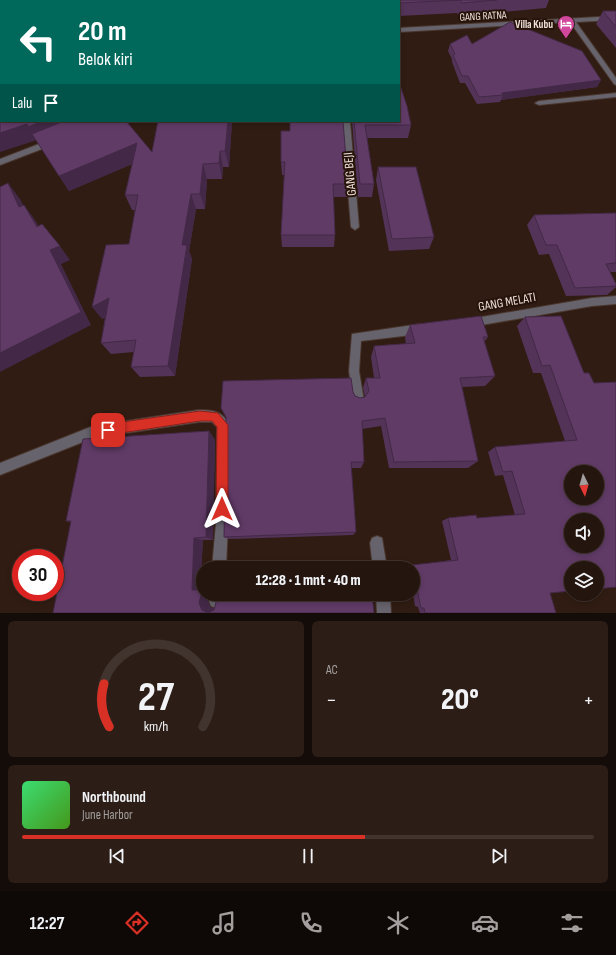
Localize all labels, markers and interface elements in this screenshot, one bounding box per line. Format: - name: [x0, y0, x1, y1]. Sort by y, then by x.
- street label: GANG RATNA: [459, 8, 507, 24]
- hotel icon: Villa Kubu: [556, 14, 576, 39]
- text: 20 m: [78, 15, 127, 48]
- icon: left: [12, 16, 64, 68]
- place label: Villa Kubu: [515, 18, 553, 31]
- text: Belok kiri: [78, 49, 133, 70]
- icon: arrive: [40, 92, 62, 114]
- text: Lalu: [12, 94, 32, 113]
- street label: GANG BEJI: [340, 152, 360, 196]
- street label: GANG MELATI: [477, 289, 537, 315]
- pin: [91, 413, 125, 447]
- icon: arrive: [97, 419, 119, 441]
- north arrow: [564, 465, 604, 505]
- map controls: [564, 465, 604, 601]
- position arrow: [201, 488, 243, 530]
- button: sound: [564, 513, 604, 553]
- speed limit sign: 30: [12, 549, 64, 601]
- button: layers: [564, 561, 604, 601]
- text: 12:28 · 1 mnt · 40 m: [255, 571, 361, 590]
- text: AC: [326, 662, 338, 678]
- text: 27: [138, 673, 175, 722]
- text: 20°: [441, 682, 479, 718]
- text: −: [326, 687, 337, 714]
- text: +: [583, 687, 594, 714]
- text: km/h: [144, 718, 168, 735]
- text: Northbound: [82, 788, 146, 807]
- text: June Harbor: [82, 807, 133, 823]
- icon: previous: [106, 845, 128, 867]
- icon: pause: [297, 845, 319, 867]
- icon: next: [488, 845, 510, 867]
- icon: directions: [123, 909, 151, 937]
- icon: music: [210, 909, 238, 937]
- icon: phone: [297, 909, 325, 937]
- icon: climate: [384, 909, 412, 937]
- icon: car: [471, 909, 499, 937]
- icon: filters: [558, 909, 586, 937]
- text: 12:27: [30, 913, 64, 934]

